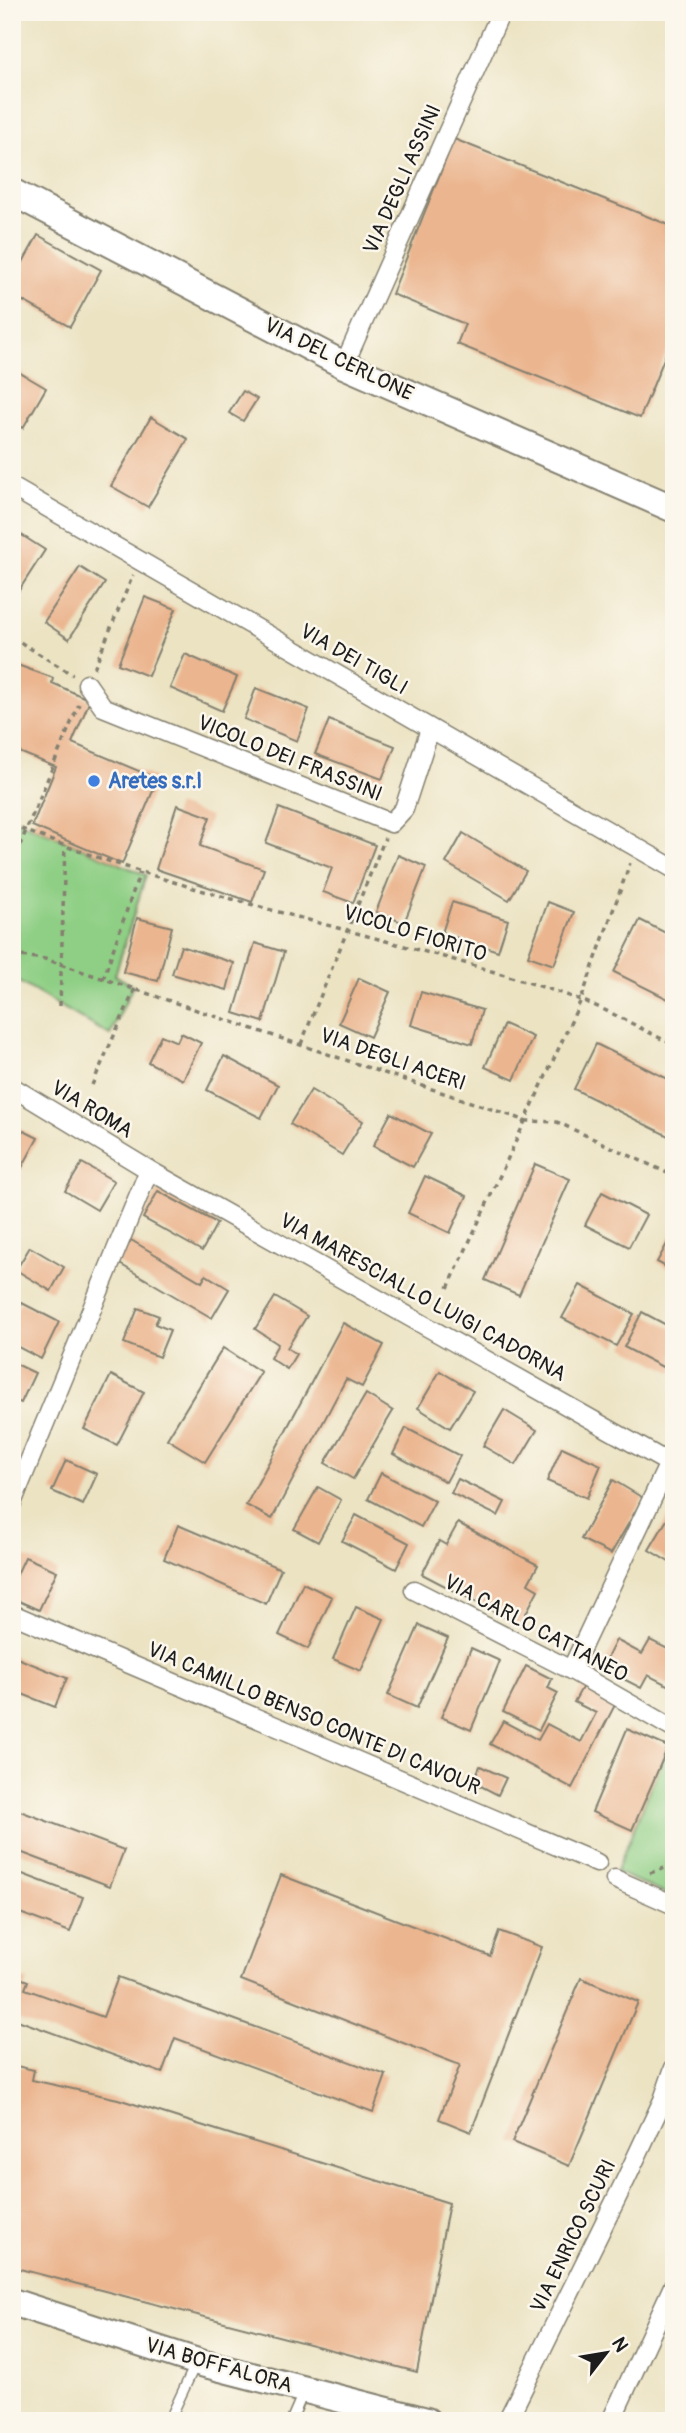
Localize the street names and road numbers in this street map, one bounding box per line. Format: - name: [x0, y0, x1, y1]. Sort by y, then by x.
- street label: VIA DEGLI ASSINI: [357, 100, 448, 258]
- street label: VIA DEL CERLONE: [259, 311, 418, 407]
- street label: VIA DEI TIGLI: [295, 618, 413, 701]
- street label: VICOLO DEI FRASSINI: [193, 709, 386, 808]
- street label: VICOLO FIORITO: [340, 899, 490, 968]
- street label: VIA DEGLI ACERI: [316, 1022, 469, 1097]
- street label: VIA ROMA: [46, 1074, 138, 1144]
- street label: VIA MARESCIALLO LUIGI CADORNA: [275, 1207, 571, 1388]
- street label: VIA CARLO CATTANEO: [439, 1568, 633, 1688]
- street label: VIA CAMILLO BENSO CONTE DI CAVOUR: [143, 1636, 485, 1801]
- street label: VIA ENRICO SCURI: [525, 2155, 622, 2317]
- street label: VIA BOFFALORA: [142, 2332, 296, 2399]

